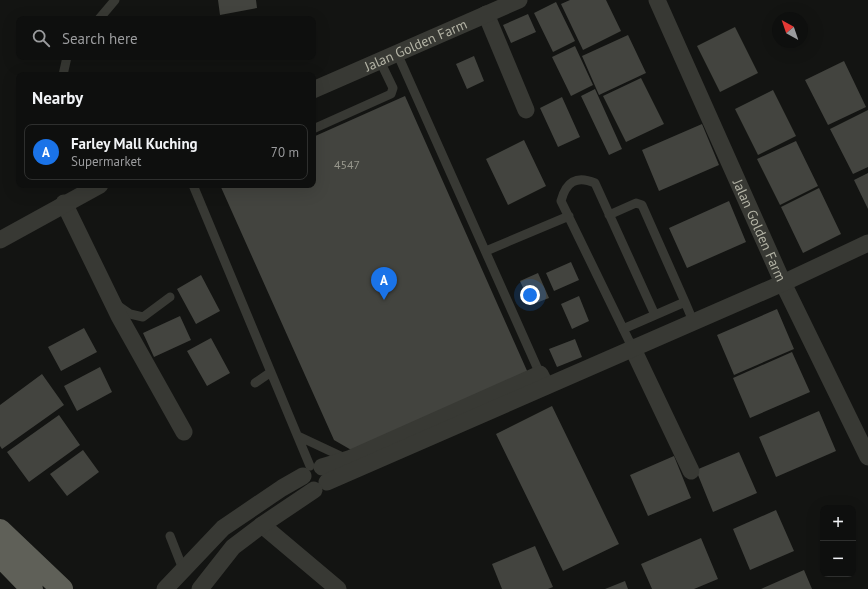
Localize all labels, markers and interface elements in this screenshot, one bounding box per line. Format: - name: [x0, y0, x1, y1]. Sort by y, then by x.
- north arrow: [772, 12, 808, 48]
- street label: Jalan Golden Farm: [361, 15, 470, 76]
- search box: [16, 16, 316, 60]
- icon: search: [30, 27, 52, 49]
- text: Search here: [62, 29, 138, 48]
- text: Nearby: [32, 87, 83, 109]
- text: Farley Mall Kuching: [71, 134, 198, 153]
- text: A: [42, 144, 50, 161]
- text: 70 m: [271, 144, 299, 161]
- text: Supermarket: [71, 153, 141, 170]
- house number: 4547: [334, 157, 360, 172]
- street label: Jalan Golden Farm: [728, 175, 790, 284]
- pin: A: [371, 267, 397, 300]
- your location: [520, 285, 540, 305]
- map controls: [820, 505, 856, 577]
- button: +: [820, 505, 856, 541]
- button: −: [820, 541, 856, 577]

